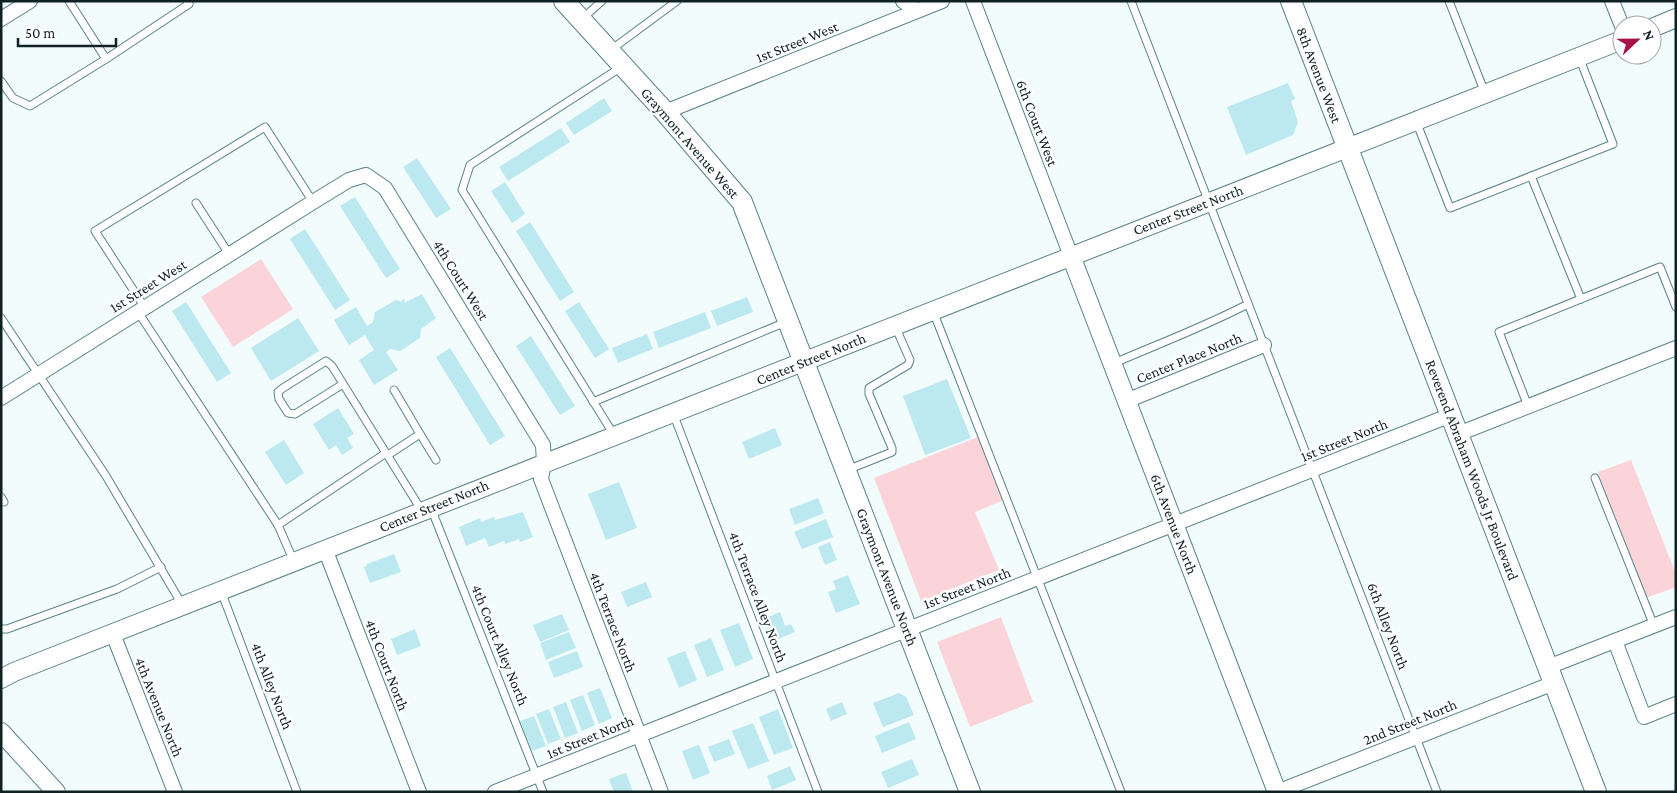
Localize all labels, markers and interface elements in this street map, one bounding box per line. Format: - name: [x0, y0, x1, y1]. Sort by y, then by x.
- scale bar: [18, 15, 115, 47]
- north arrow: [1612, 15, 1662, 65]
- street label: 1st Street West: [754, 18, 841, 66]
- text: 50 m: [25, 25, 55, 41]
- street label: 8th Avenue West: [1293, 25, 1345, 126]
- text: N: [1640, 28, 1658, 43]
- street label: 6th Court West: [1013, 78, 1061, 169]
- street label: Graymont Avenue West: [637, 84, 743, 203]
- street label: Center Street North: [1131, 182, 1245, 238]
- street label: 4th Court West: [430, 237, 493, 324]
- street label: 1st Street West: [107, 256, 190, 316]
- street label: Center Place North: [1134, 329, 1244, 387]
- street label: Center Street North: [754, 330, 868, 388]
- street label: Reverend Abraham Woods Jr Boulevard: [1422, 358, 1522, 583]
- street label: 1st Street North: [1298, 415, 1390, 465]
- street label: 6th Avenue North: [1148, 472, 1200, 576]
- street label: Center Street North: [377, 477, 491, 535]
- street label: Graymont Avenue North: [852, 506, 921, 648]
- street label: 4th Terrace Alley North: [725, 529, 790, 665]
- street label: 1st Street North: [921, 564, 1013, 612]
- street label: 4th Terrace North: [587, 570, 639, 674]
- street label: 6th Alley North: [1363, 580, 1412, 672]
- street label: 4th Court Alley North: [467, 582, 532, 708]
- street label: 4th Court North: [362, 617, 412, 713]
- street label: 4th Alley North: [247, 640, 296, 732]
- street label: 4th Avenue North: [132, 655, 186, 759]
- street label: 2nd Street North: [1361, 696, 1459, 748]
- street label: 1st Street North: [544, 712, 636, 762]

